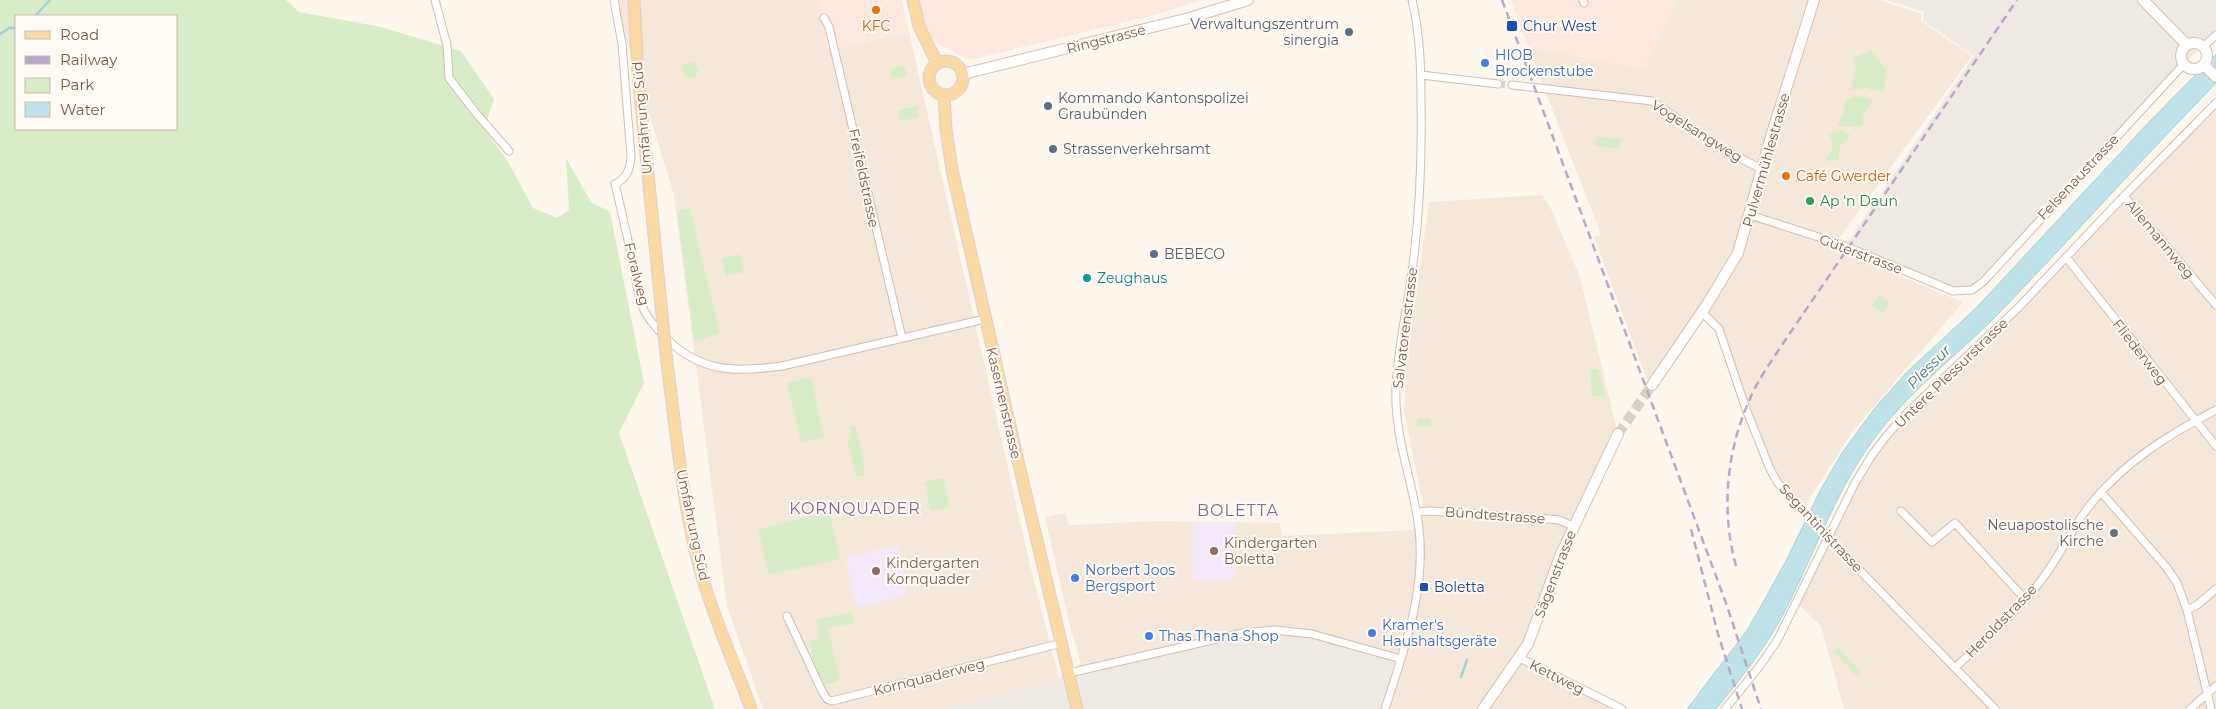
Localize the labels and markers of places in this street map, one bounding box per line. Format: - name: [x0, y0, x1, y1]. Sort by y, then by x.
- marker: KFC: [870, 4, 882, 16]
- place label: Verwaltungszentrum sinergia: [1190, 15, 1339, 49]
- place label: KFC: [862, 17, 890, 35]
- place label: Chur West: [1523, 17, 1597, 35]
- marker: Chur West: [1505, 19, 1519, 33]
- marker: Verwaltungszentrum sinergia: [1343, 26, 1355, 38]
- place label: HIOB Brockenstube: [1495, 46, 1593, 80]
- marker: HIOB Brockenstube: [1479, 57, 1491, 69]
- place label: Kommando Kantonspolizei Graubünden: [1058, 89, 1249, 123]
- marker: Kommando Kantonspolizei Graubünden: [1042, 100, 1054, 112]
- place label: Strassenverkehrsamt: [1063, 140, 1211, 158]
- marker: Strassenverkehrsamt: [1047, 143, 1059, 155]
- place label: Café Gwerder: [1796, 167, 1892, 185]
- marker: Café Gwerder: [1780, 170, 1792, 182]
- place label: Ap 'n Daun: [1820, 192, 1898, 210]
- marker: Ap 'n Daun: [1804, 195, 1816, 207]
- place label: BEBECO: [1164, 245, 1225, 263]
- marker: BEBECO: [1148, 248, 1160, 260]
- place label: Zeughaus: [1097, 269, 1167, 287]
- marker: Zeughaus: [1081, 272, 1093, 284]
- place label: Neuapostolische Kirche: [1987, 516, 2104, 550]
- marker: Neuapostolische Kirche: [2108, 527, 2120, 539]
- place label: Kindergarten Boletta: [1224, 534, 1318, 568]
- marker: Kindergarten Boletta: [1208, 545, 1220, 557]
- place label: Kindergarten Kornquader: [886, 554, 980, 588]
- place label: Norbert Joos Bergsport: [1085, 561, 1175, 595]
- marker: Kindergarten Kornquader: [870, 565, 882, 577]
- marker: Norbert Joos Bergsport: [1069, 572, 1081, 584]
- place label: Boletta: [1434, 578, 1485, 596]
- marker: Boletta: [1418, 581, 1430, 593]
- place label: Kramer's Haushaltsgeräte: [1382, 616, 1497, 650]
- place label: Thas Thana Shop: [1159, 627, 1279, 645]
- marker: Kramer's Haushaltsgeräte: [1366, 627, 1378, 639]
- marker: Thas Thana Shop: [1143, 630, 1155, 642]

